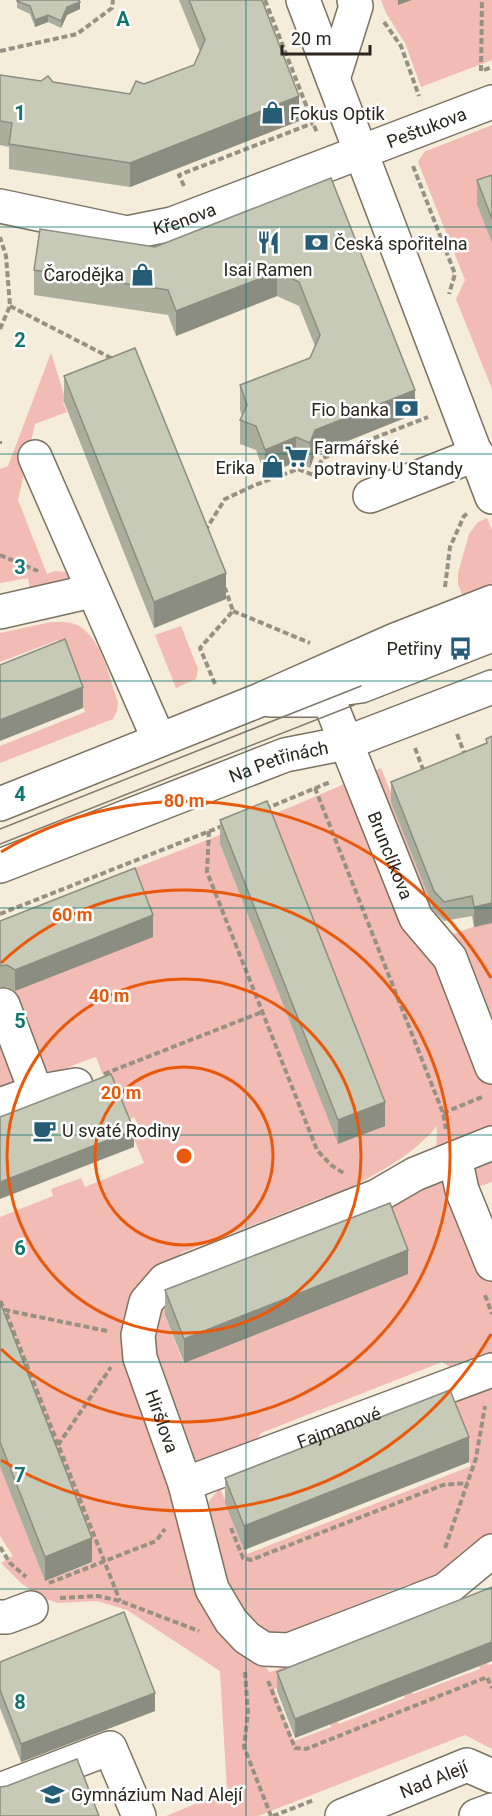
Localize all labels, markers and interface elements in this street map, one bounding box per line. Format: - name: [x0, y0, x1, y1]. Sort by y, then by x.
- text: A: [116, 7, 130, 31]
- scale bar: [282, 18, 370, 56]
- text: 20 m: [291, 28, 331, 49]
- shop icon: Fokus Optik: [259, 100, 285, 126]
- text: 1: [14, 101, 26, 125]
- street label: Peštukova: [384, 102, 469, 152]
- place label: Fokus Optik: [290, 103, 386, 124]
- street label: Křenova: [151, 198, 219, 238]
- restaurant icon: Isai Ramen: [255, 230, 281, 256]
- bank icon: Česká spořitelna: [303, 230, 329, 256]
- place label: Česká spořitelna: [334, 233, 468, 254]
- place label: Isai Ramen: [224, 259, 312, 280]
- shop icon: Čarodějka: [129, 261, 155, 287]
- place label: Čarodějka: [43, 264, 124, 285]
- text: 2: [14, 328, 26, 352]
- bank icon: Fio banka: [394, 396, 420, 422]
- place label: Fio banka: [311, 399, 389, 420]
- place label: Farmářské potraviny U Standy: [314, 437, 463, 479]
- supermarket icon: Farmářské potraviny U Standy: [283, 444, 309, 470]
- shop icon: Erika: [260, 454, 286, 480]
- place label: Erika: [215, 457, 255, 478]
- text: 3: [14, 555, 26, 579]
- bus stop icon: Petřiny: [447, 635, 473, 661]
- place label: Petřiny: [386, 638, 442, 659]
- street label: Na Petřinách: [226, 736, 330, 786]
- text: 4: [14, 782, 26, 806]
- text: 80 m: [164, 790, 204, 811]
- street label: Brunclíkova: [364, 808, 418, 902]
- text: 60 m: [52, 904, 92, 925]
- text: 40 m: [89, 985, 129, 1006]
- text: 5: [14, 1009, 26, 1033]
- text: 20 m: [101, 1082, 141, 1103]
- cafe icon: U svaté Rodiny: [31, 1117, 57, 1143]
- place label: U svaté Rodiny: [62, 1120, 181, 1141]
- centre of rings: [174, 1146, 194, 1166]
- text: 6: [14, 1236, 26, 1260]
- street label: Hiršlova: [142, 1387, 183, 1455]
- street label: Fajmanové: [294, 1402, 383, 1452]
- text: 7: [14, 1463, 26, 1487]
- text: 8: [14, 1690, 26, 1714]
- street label: Nad Alejí: [396, 1755, 471, 1802]
- school or university icon: Gymnázium Nad Alejí: [40, 1781, 66, 1807]
- place label: Gymnázium Nad Alejí: [71, 1784, 243, 1805]

